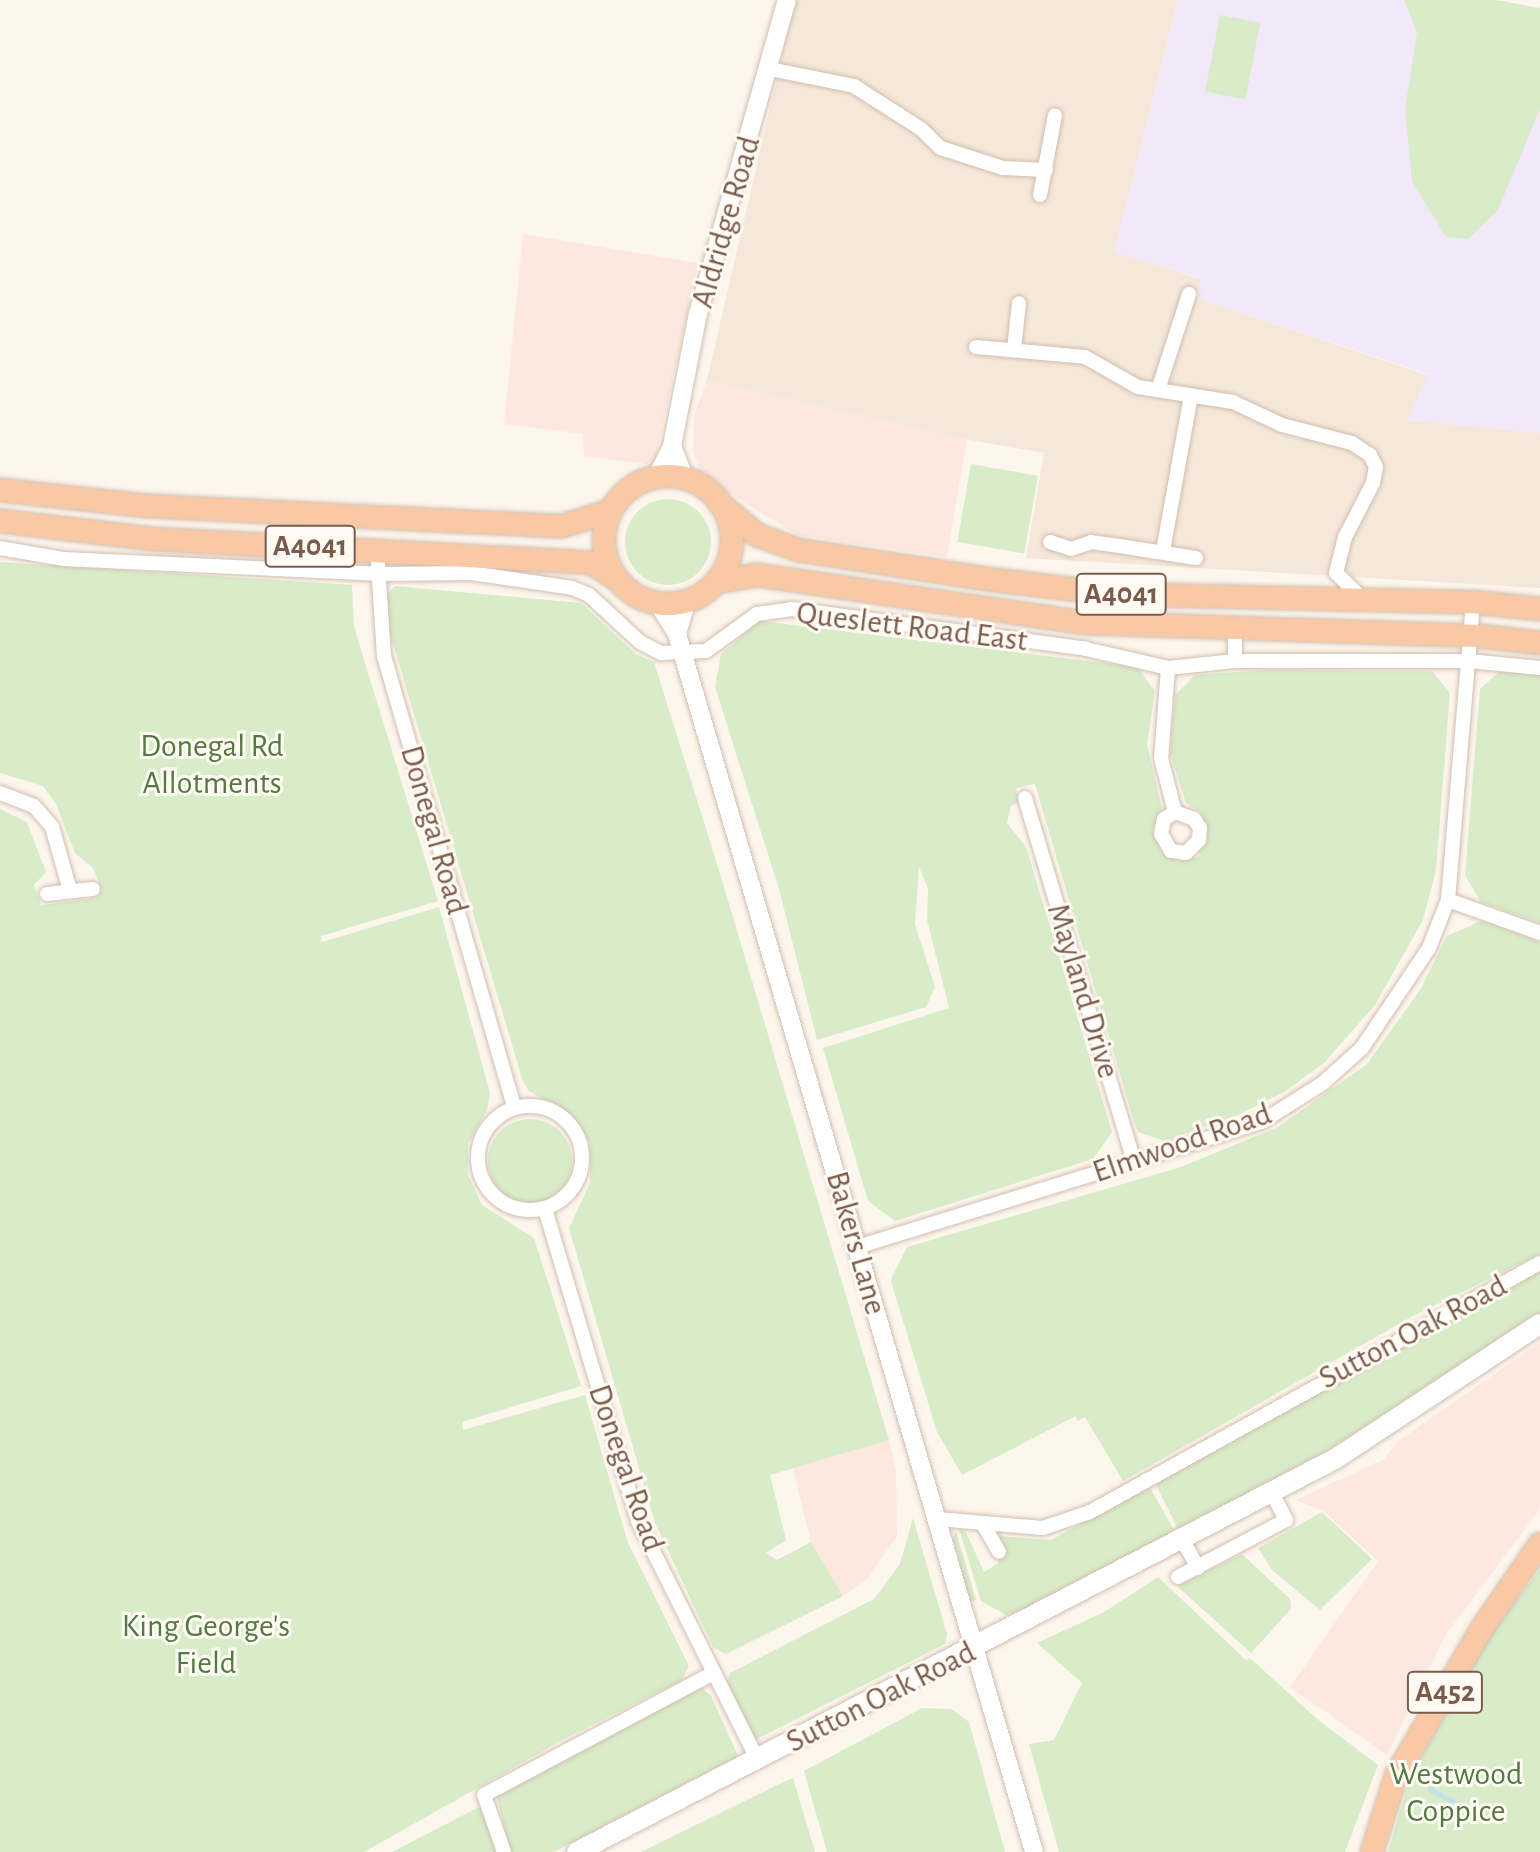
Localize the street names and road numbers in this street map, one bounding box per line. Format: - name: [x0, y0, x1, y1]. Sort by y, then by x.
- street label: Aldridge Road: [683, 132, 769, 312]
- road number: A4041: [264, 520, 356, 572]
- road number: A4041: [1075, 568, 1167, 620]
- street label: Queslett Road East: [794, 594, 1030, 660]
- street label: Donegal Road: [392, 741, 476, 919]
- street label: Mayland Drive: [1038, 899, 1128, 1083]
- street label: Elmwood Road: [1088, 1095, 1276, 1191]
- street label: Bakers Lane: [817, 1167, 895, 1319]
- street label: Sutton Oak Road: [1313, 1266, 1513, 1398]
- street label: Donegal Road: [580, 1380, 672, 1556]
- street label: Sutton Oak Road: [780, 1633, 982, 1761]
- road number: A452: [1405, 1666, 1485, 1718]

